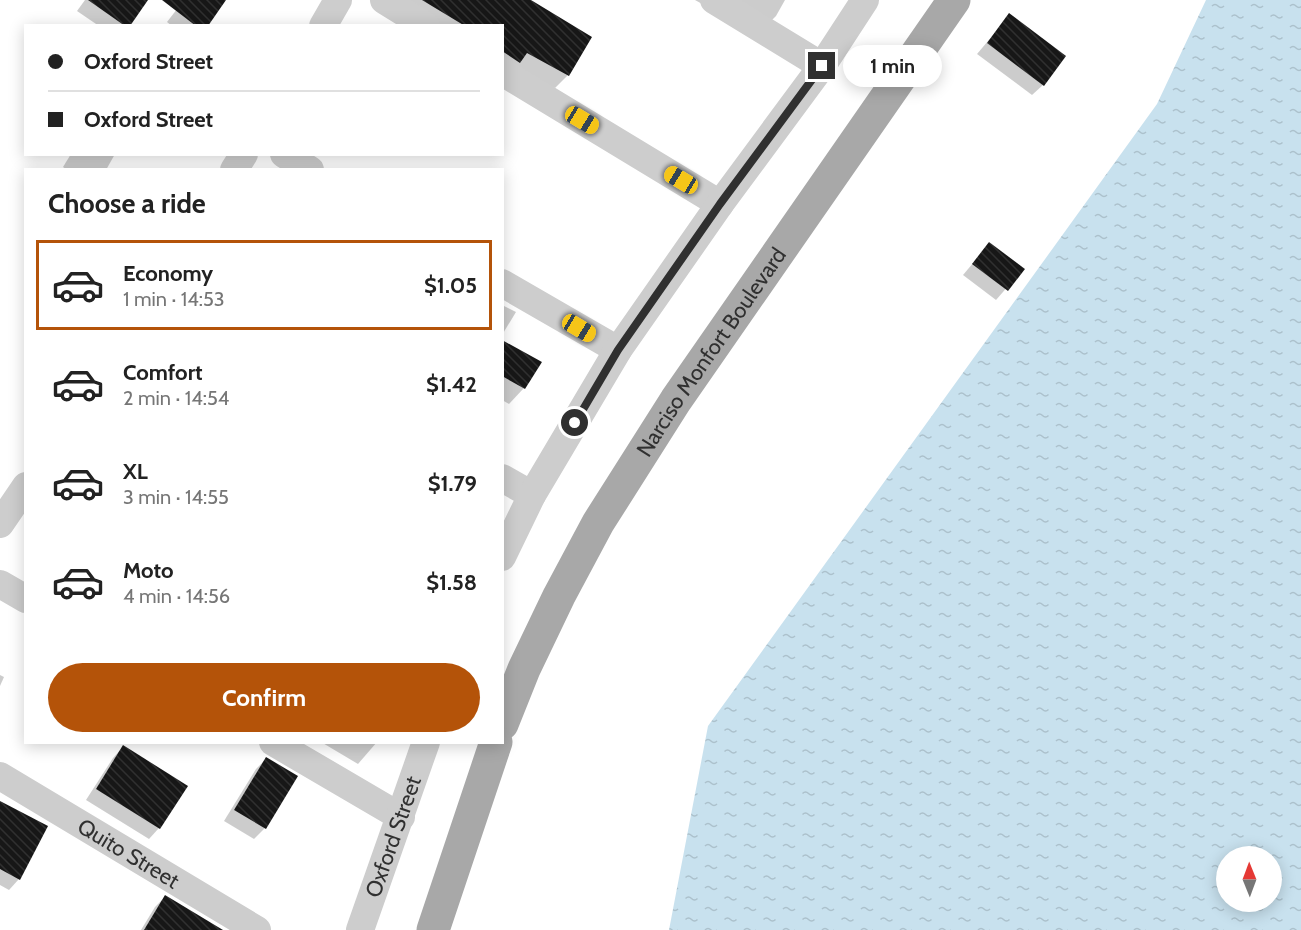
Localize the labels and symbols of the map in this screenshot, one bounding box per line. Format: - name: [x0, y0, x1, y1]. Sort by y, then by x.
- callout: 1 min: [843, 45, 942, 87]
- route end: [808, 52, 835, 79]
- car: [562, 103, 602, 137]
- car: [661, 163, 701, 197]
- street label: Narciso Monfort Boulevard: [630, 242, 791, 461]
- car: [559, 311, 599, 345]
- route start: [561, 409, 588, 436]
- street label: Oxford Street: [359, 772, 427, 901]
- street label: Quito Street: [73, 812, 185, 894]
- north arrow: [1216, 846, 1282, 912]

